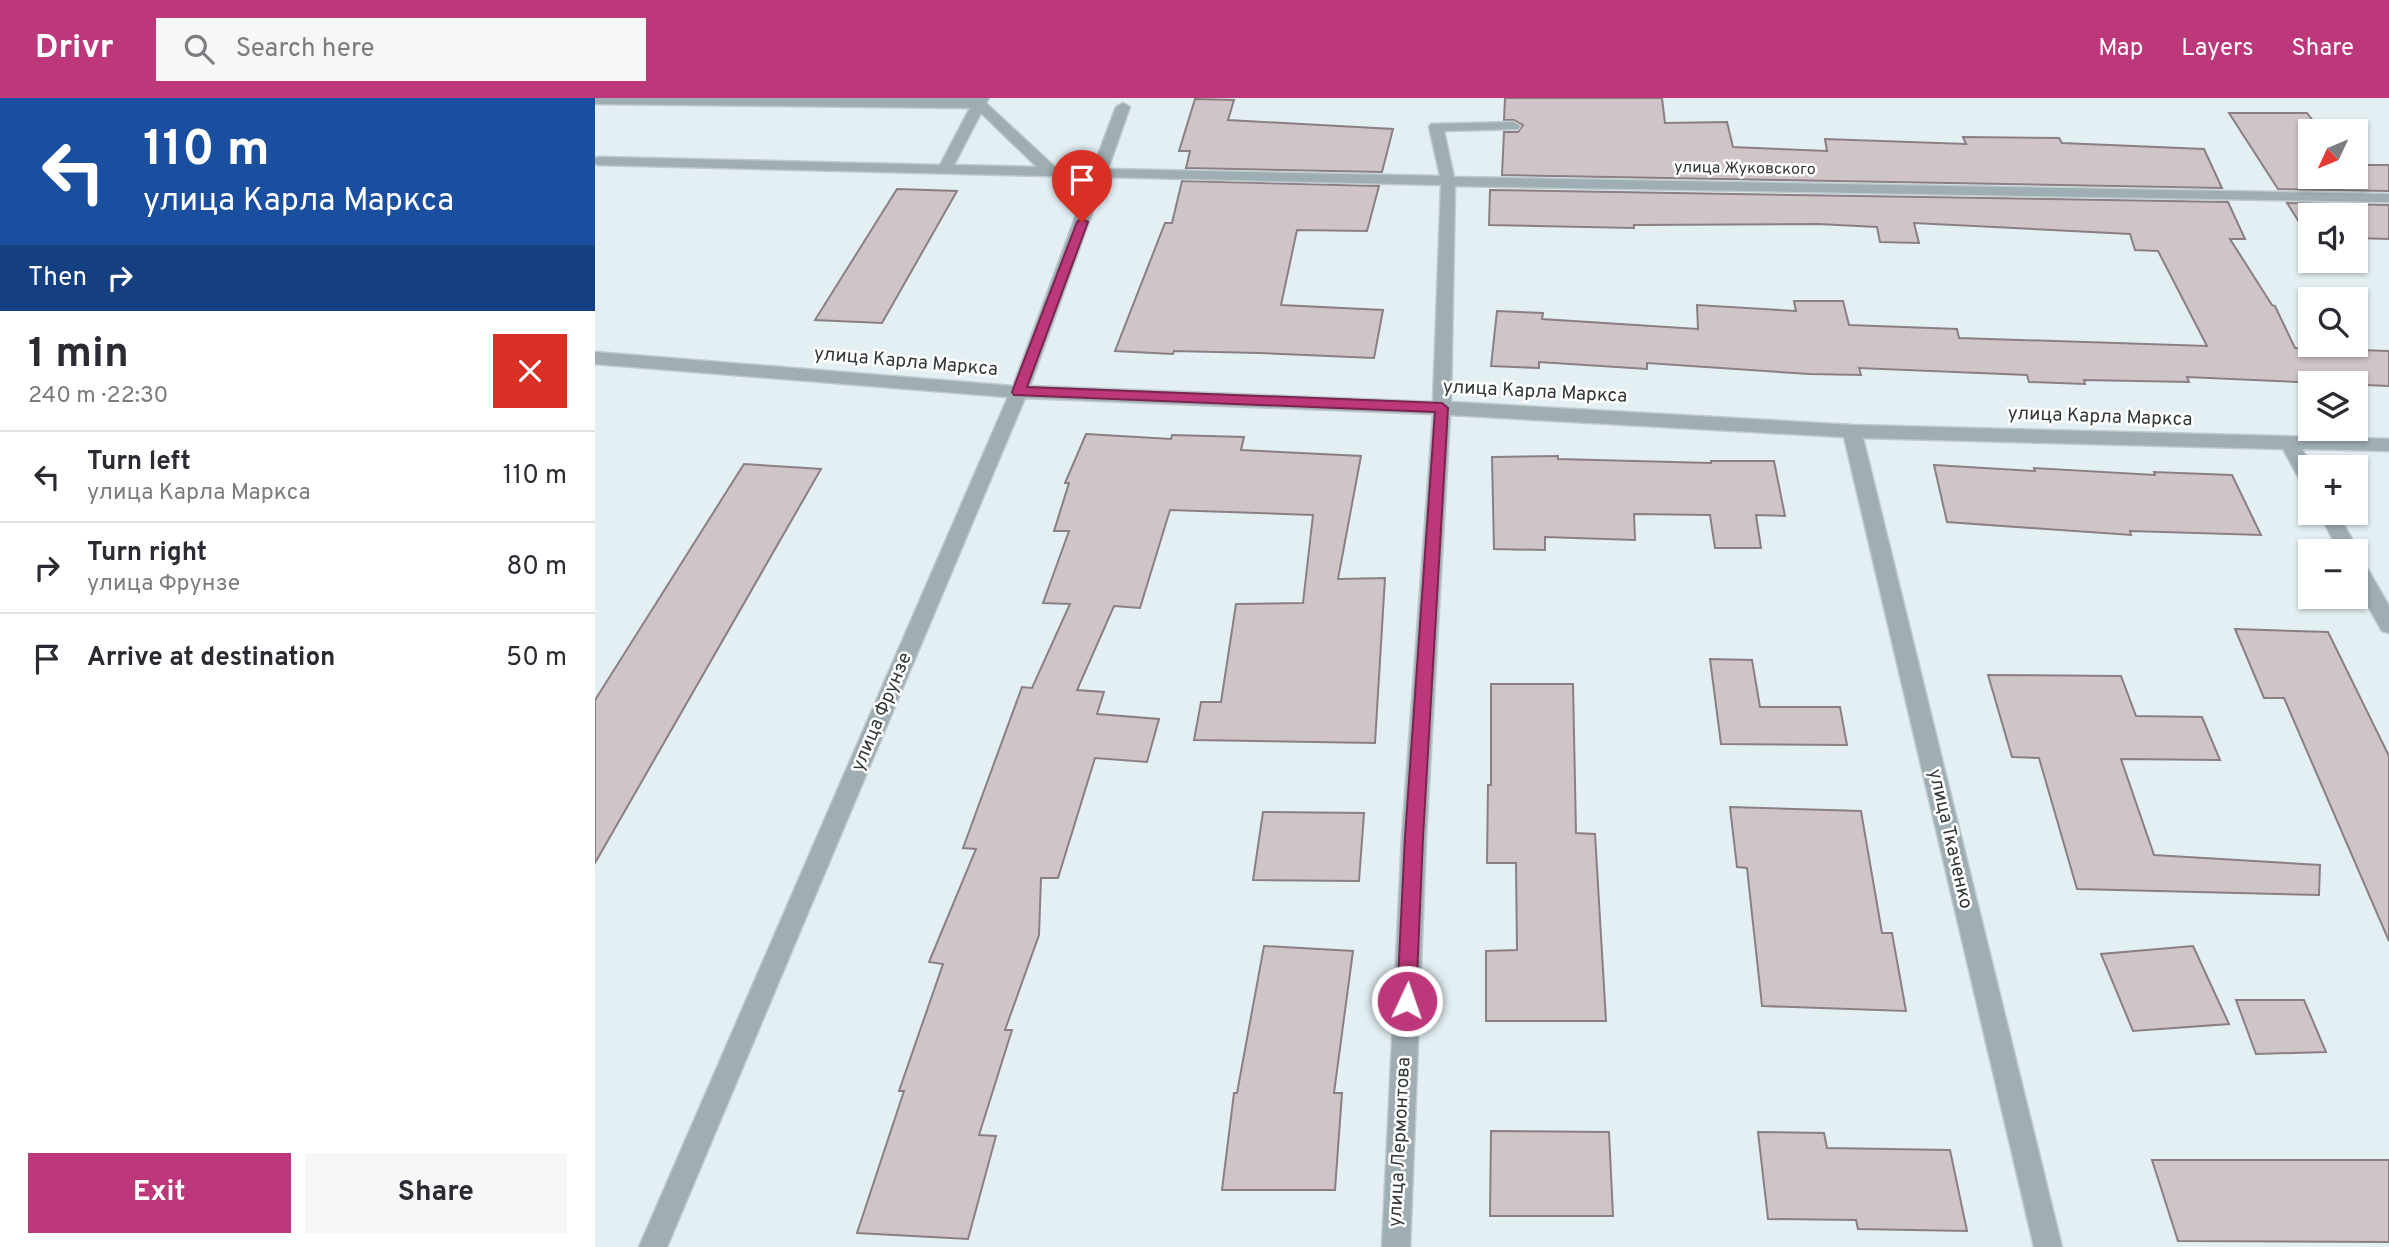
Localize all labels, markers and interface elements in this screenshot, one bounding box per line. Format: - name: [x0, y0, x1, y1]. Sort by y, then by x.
- search box: [156, 18, 646, 81]
- text: Drivr: [35, 28, 114, 70]
- icon: search: [180, 30, 218, 68]
- text: Search here: [236, 33, 375, 66]
- text: Map: [2098, 34, 2143, 64]
- text: Layers: [2181, 34, 2253, 64]
- text: Share: [2291, 34, 2354, 64]
- north arrow: [2298, 119, 2368, 189]
- map controls: [2298, 119, 2368, 609]
- text: 110 m: [143, 121, 270, 183]
- icon: left: [28, 126, 119, 217]
- pin: [1052, 150, 1112, 222]
- street label: улица Жуковского: [1674, 158, 1816, 180]
- icon: arrive: [1063, 161, 1101, 199]
- text: улица Карла Маркса: [143, 182, 454, 222]
- button: sound: [2298, 203, 2368, 273]
- icon: right: [101, 259, 139, 297]
- text: Then: [28, 262, 87, 295]
- button: search: [2298, 287, 2368, 357]
- text: 1 min: [28, 329, 129, 382]
- button: close: [493, 334, 567, 408]
- street label: улица Карла Маркса: [813, 342, 999, 382]
- button: layers: [2298, 371, 2368, 441]
- street label: улица Карла Маркса: [1442, 375, 1628, 409]
- text: 240 m · 22:30: [28, 382, 168, 411]
- street label: улица Карла Маркса: [2007, 402, 2193, 432]
- text: Turn left: [87, 446, 191, 479]
- button: +: [2298, 455, 2368, 525]
- icon: left: [28, 458, 66, 496]
- text: 110 m: [503, 460, 567, 493]
- text: улица Карла Маркса: [87, 479, 311, 508]
- text: Turn right: [87, 537, 207, 570]
- button: −: [2298, 539, 2368, 609]
- icon: right: [28, 549, 66, 587]
- text: 80 m: [507, 551, 567, 584]
- text: улица Фрунзе: [87, 570, 240, 599]
- icon: arrive: [28, 640, 66, 678]
- text: Arrive at destination: [87, 642, 335, 675]
- text: 50 m: [506, 642, 567, 675]
- street label: улица Фрунзе: [846, 649, 918, 775]
- street label: улица Ткаченко: [1922, 767, 1978, 911]
- position arrow: [1370, 964, 1444, 1038]
- street label: улица Лермонтова: [1384, 1056, 1416, 1228]
- button: Exit: [28, 1153, 291, 1233]
- button: Share: [305, 1153, 567, 1233]

